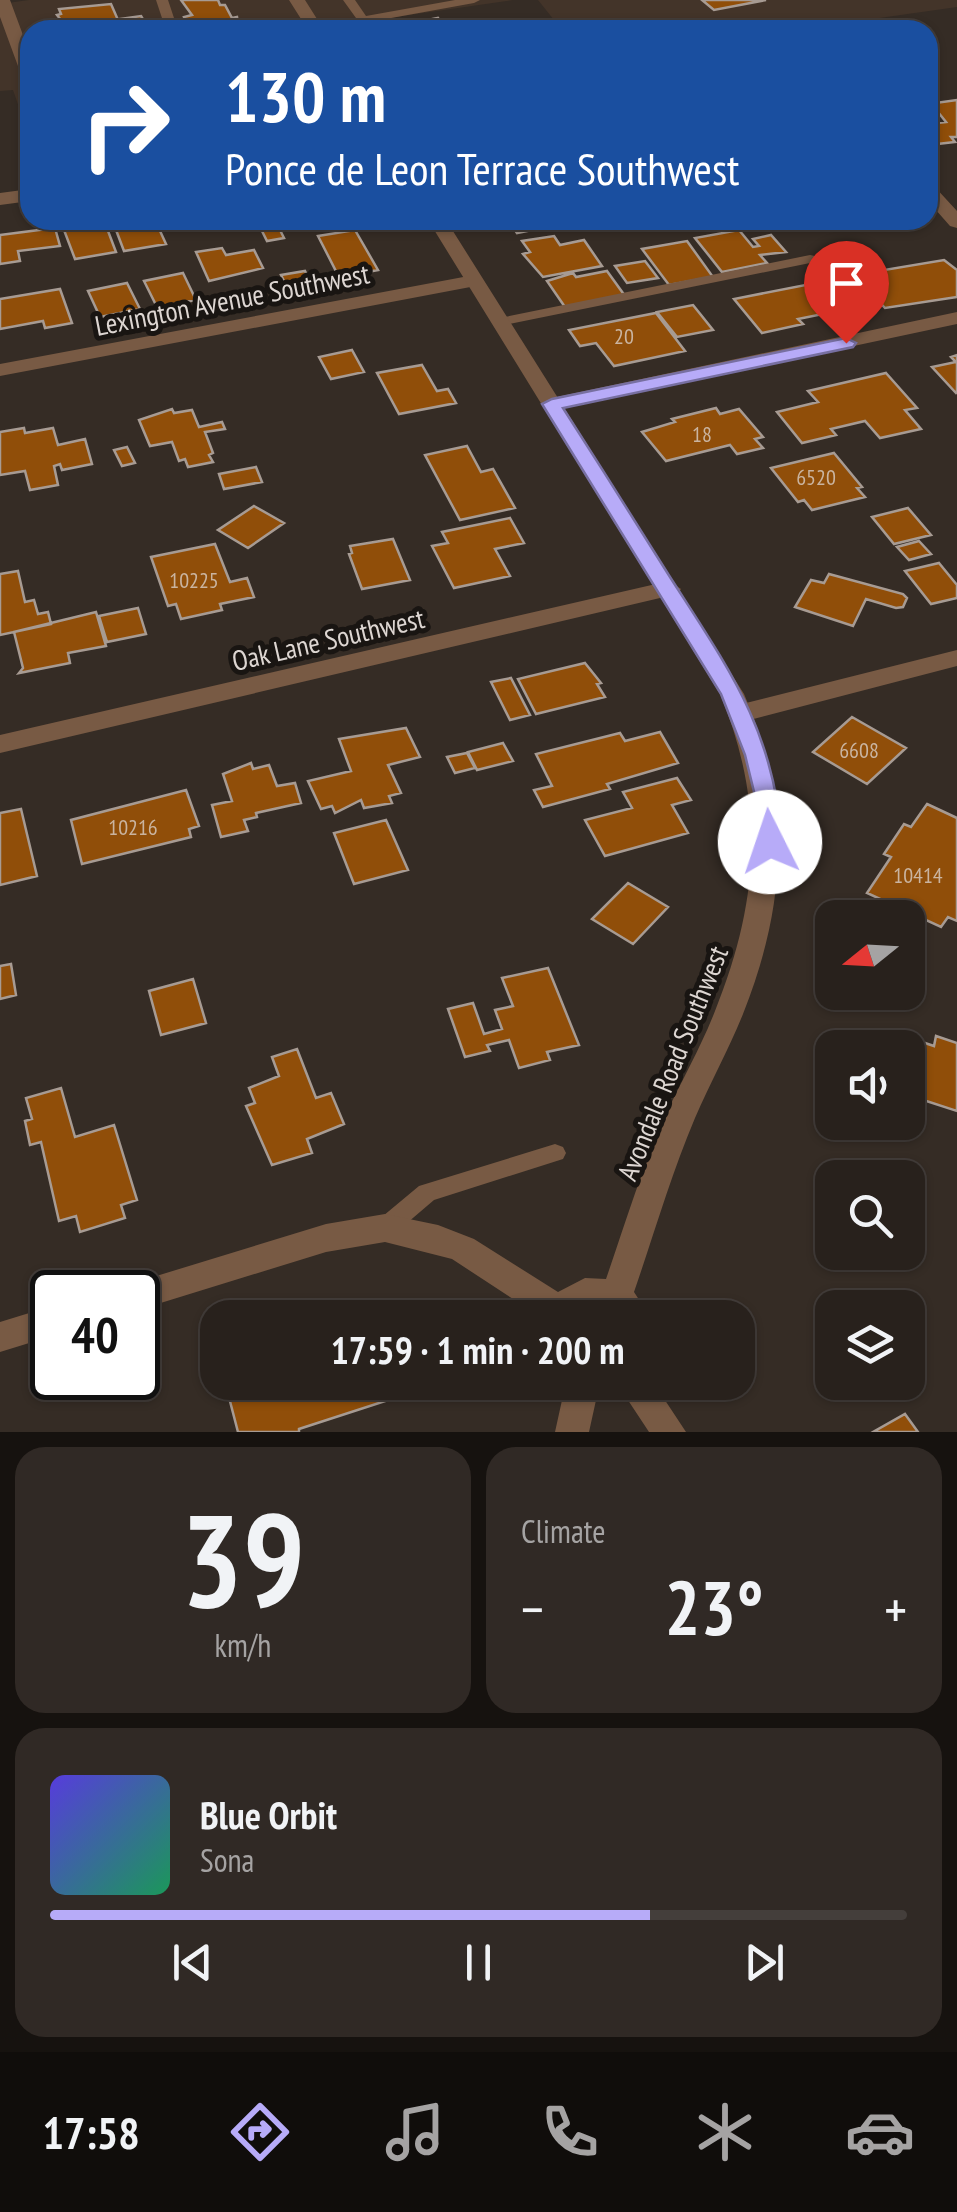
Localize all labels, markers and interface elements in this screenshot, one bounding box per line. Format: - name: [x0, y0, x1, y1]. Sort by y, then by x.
- text: 130 m: [225, 51, 386, 141]
- icon: right: [60, 60, 190, 190]
- text: Ponce de Leon Terrace Southwest: [225, 139, 740, 197]
- pin: [804, 241, 889, 344]
- street label: Lexington Avenue Southwest: [92, 254, 373, 344]
- icon: arrive: [819, 256, 874, 311]
- house number: 20: [614, 322, 634, 350]
- house number: 18: [692, 420, 712, 448]
- house number: 6520: [796, 463, 836, 491]
- house number: 10225: [169, 566, 219, 594]
- street label: Oak Lane Southwest: [228, 599, 428, 679]
- house number: 6608: [839, 736, 879, 764]
- position arrow: [718, 790, 822, 894]
- house number: 10216: [108, 813, 158, 841]
- house number: 10414: [893, 861, 943, 889]
- north arrow: [815, 900, 925, 1010]
- map controls: [815, 900, 925, 1400]
- street label: Avondale Road Southwest: [608, 940, 736, 1186]
- button: sound: [815, 1030, 925, 1140]
- button: search: [815, 1160, 925, 1270]
- speed limit sign: 40: [30, 1270, 160, 1400]
- button: layers: [815, 1290, 925, 1400]
- text: 17:59 · 1 min · 200 m: [331, 1325, 624, 1374]
- text: 39: [181, 1475, 305, 1643]
- text: Climate: [521, 1510, 605, 1552]
- text: 23°: [664, 1559, 764, 1656]
- text: −: [521, 1573, 544, 1644]
- text: +: [884, 1573, 907, 1644]
- text: km/h: [215, 1624, 271, 1666]
- text: Blue Orbit: [200, 1790, 337, 1839]
- text: Sona: [200, 1839, 254, 1881]
- icon: previous: [165, 1935, 220, 1990]
- icon: pause: [451, 1935, 506, 1990]
- icon: next: [737, 1935, 792, 1990]
- icon: directions: [225, 2097, 295, 2167]
- icon: music: [380, 2097, 450, 2167]
- icon: phone: [535, 2097, 605, 2167]
- icon: climate: [690, 2097, 760, 2167]
- icon: car: [845, 2097, 915, 2167]
- text: 17:58: [42, 2103, 140, 2161]

